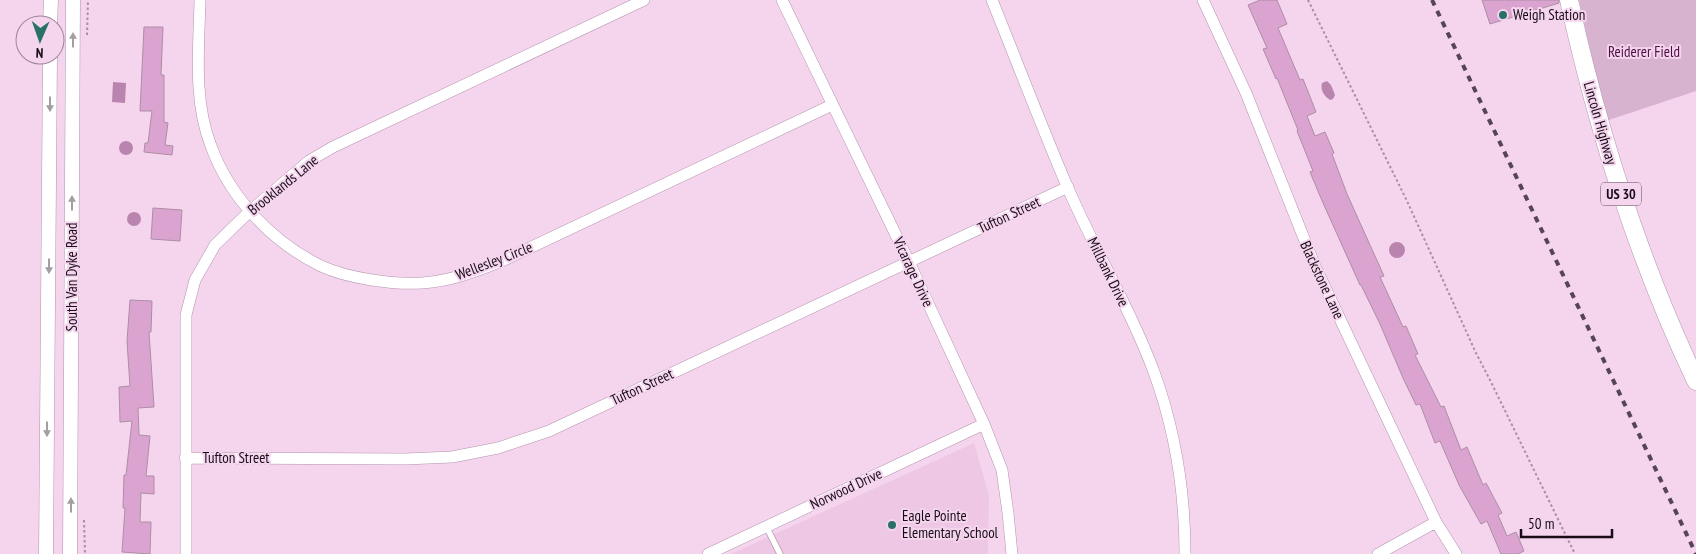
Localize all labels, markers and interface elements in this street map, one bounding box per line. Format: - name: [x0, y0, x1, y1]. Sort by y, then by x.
- place label: Weigh Station: [1513, 5, 1585, 24]
- marker: Weigh Station: [1497, 9, 1509, 21]
- north arrow: [15, 15, 65, 65]
- one-way arrow: [69, 32, 77, 48]
- park label: Reiderer Field: [1608, 42, 1680, 61]
- text: N: [35, 44, 44, 62]
- street label: Lincoln Highway: [1580, 79, 1622, 167]
- one-way arrow: [46, 96, 54, 112]
- street label: Brooklands Lane: [243, 150, 322, 219]
- road number: US 30: [1601, 182, 1641, 205]
- street label: Tufton Street: [974, 192, 1043, 237]
- one-way arrow: [68, 195, 76, 211]
- street label: South Van Dyke Road: [62, 222, 81, 332]
- street label: Vicarage Drive: [889, 233, 938, 310]
- street label: Millbank Drive: [1084, 234, 1133, 310]
- street label: Wellesley Circle: [453, 237, 535, 284]
- street label: Blackstone Lane: [1296, 238, 1349, 322]
- one-way arrow: [44, 258, 52, 274]
- street label: Tufton Street: [607, 364, 676, 409]
- one-way arrow: [43, 421, 51, 437]
- street label: Tufton Street: [203, 448, 269, 467]
- street label: Norwood Drive: [807, 464, 885, 513]
- one-way arrow: [67, 497, 75, 513]
- place label: Eagle Pointe Elementary School: [902, 506, 999, 542]
- scale bar: [1521, 506, 1612, 538]
- text: 50 m: [1528, 514, 1554, 533]
- marker: Eagle Pointe Elementary School: [886, 519, 898, 531]

